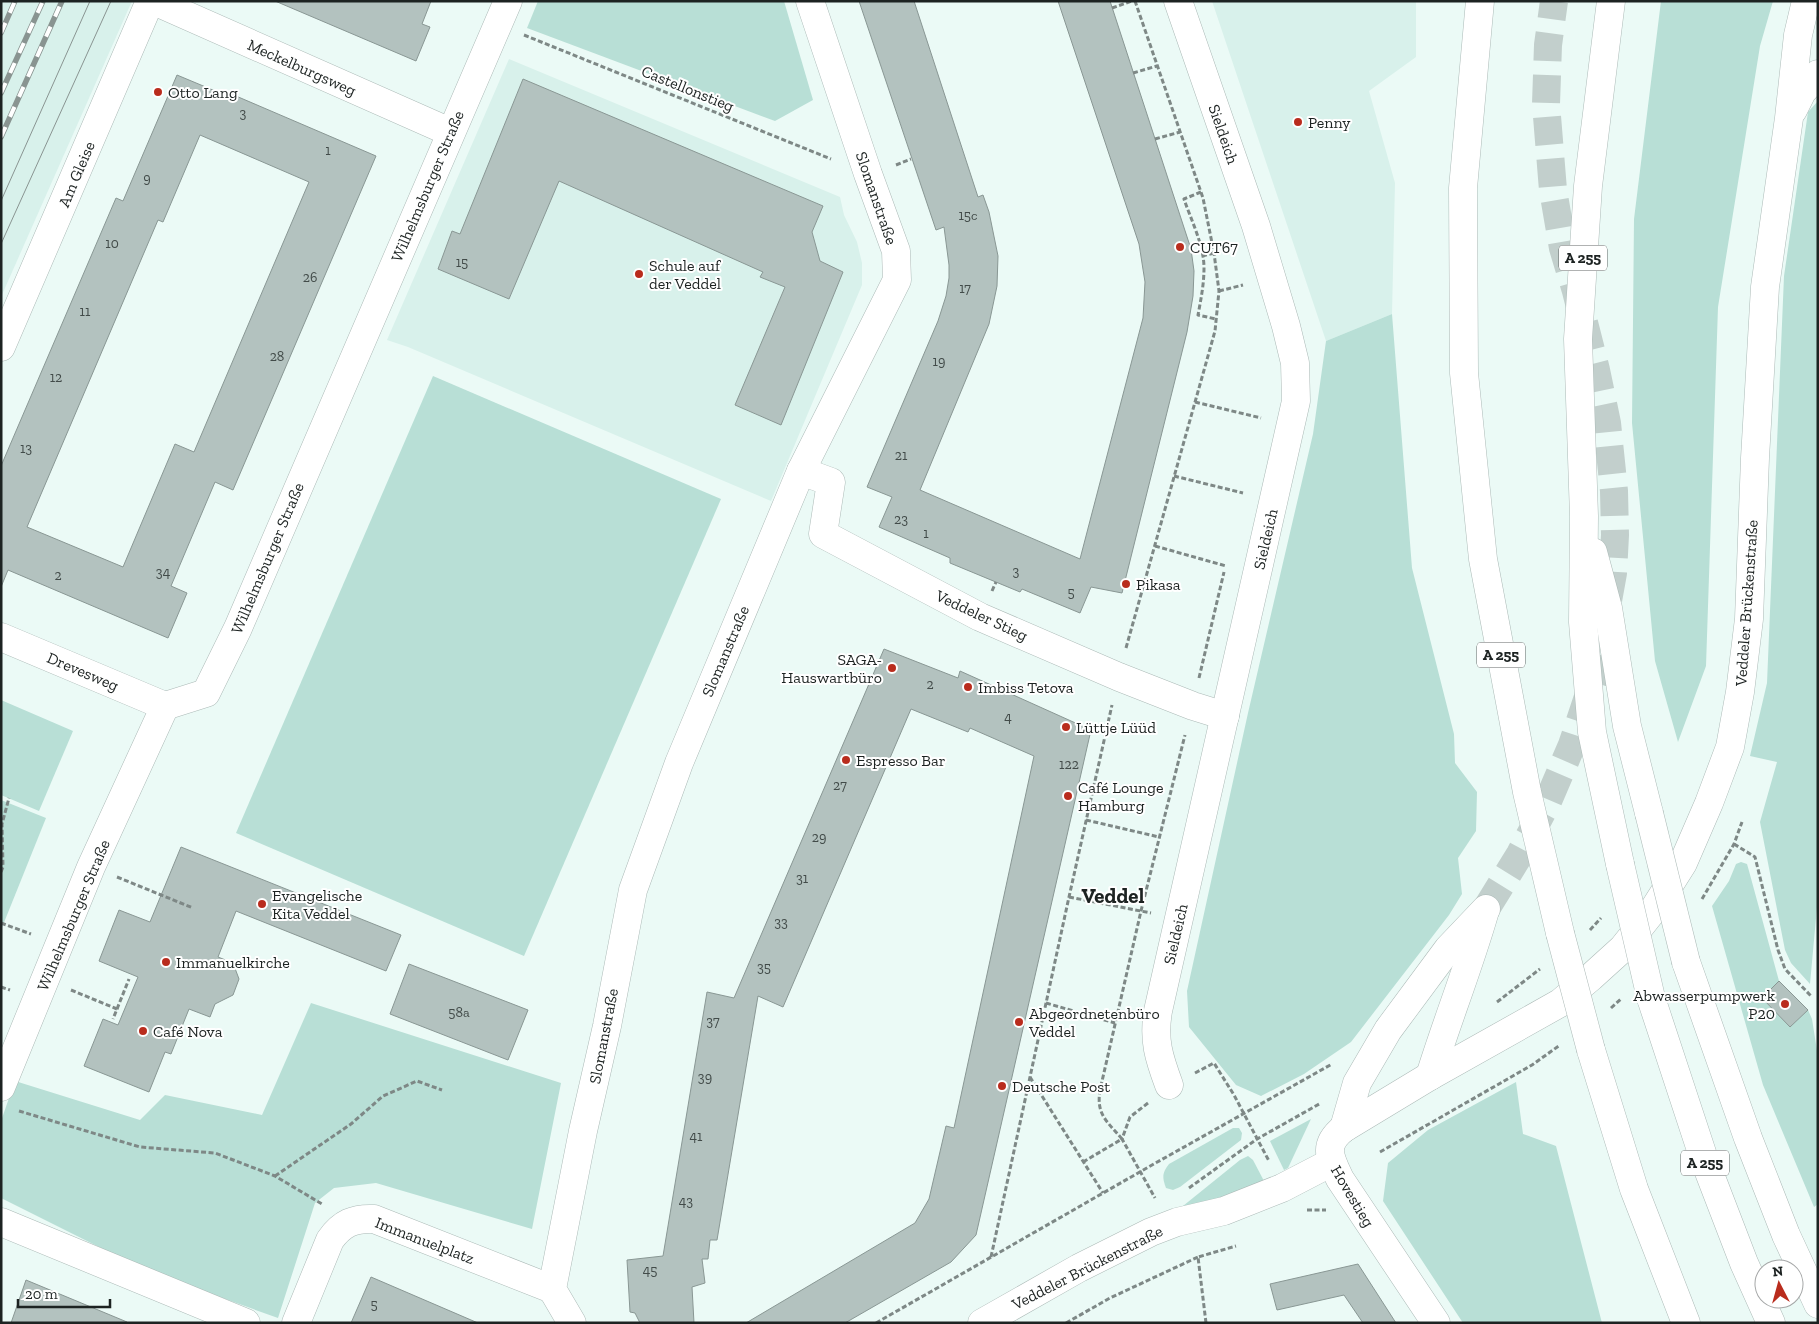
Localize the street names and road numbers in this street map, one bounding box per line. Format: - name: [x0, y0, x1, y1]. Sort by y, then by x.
- street label: Meckelburgsweg: [245, 35, 359, 100]
- street label: Castellonstieg: [639, 61, 737, 116]
- street label: Sieldeich: [1204, 102, 1243, 167]
- street label: Wilhelmsburger Straße: [387, 108, 468, 265]
- street label: Am Gleise: [54, 138, 99, 210]
- street label: Slomanstraße: [852, 149, 901, 247]
- road number: A 255: [1559, 246, 1607, 270]
- street label: Wilhelmsburger Straße: [227, 480, 308, 637]
- street label: Sieldeich: [1249, 507, 1282, 571]
- street label: Veddeler Brückenstraße: [1731, 519, 1762, 688]
- street label: Veddeler Stieg: [932, 585, 1031, 645]
- street label: Slomanstraße: [698, 603, 753, 700]
- road number: A 255: [1477, 642, 1525, 668]
- street label: Drevesweg: [44, 648, 122, 695]
- street label: Wilhelmsburger Straße: [33, 837, 114, 994]
- street label: Sieldeich: [1159, 902, 1192, 966]
- street label: Slomanstraße: [585, 987, 622, 1086]
- road number: A 255: [1681, 1150, 1729, 1176]
- street label: Hovestieg: [1327, 1162, 1379, 1231]
- street label: Immanuelplatz: [373, 1213, 477, 1268]
- street label: Veddeler Brückenstraße: [1008, 1221, 1166, 1314]

